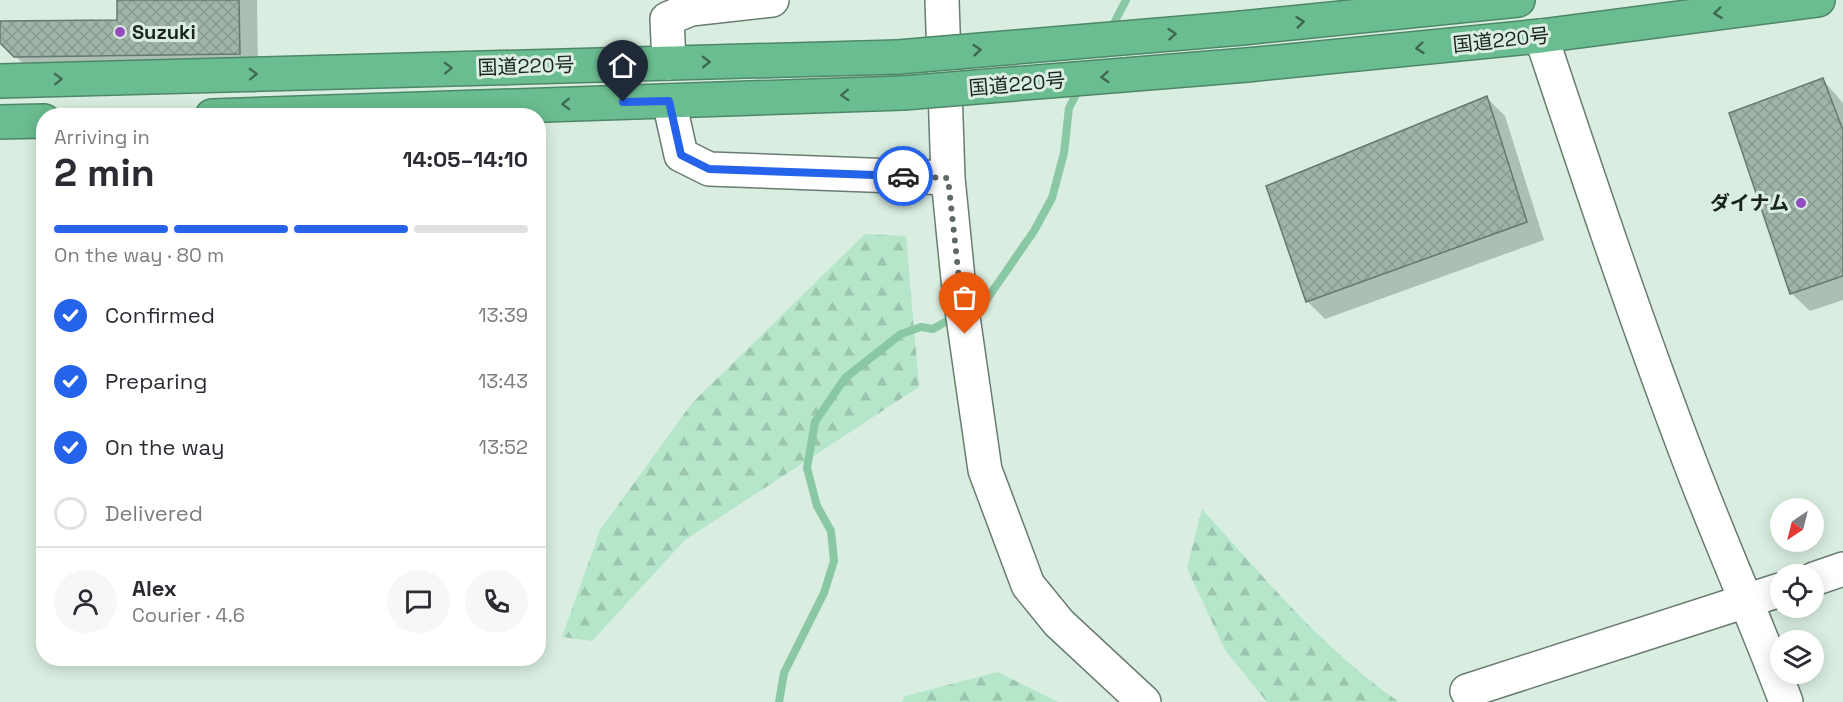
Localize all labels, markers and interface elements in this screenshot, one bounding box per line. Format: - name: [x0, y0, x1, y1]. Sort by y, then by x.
- one-way arrow: [1714, 6, 1723, 19]
- one-way arrow: [1296, 16, 1305, 29]
- place label: Suzuki: [132, 19, 196, 45]
- street label: 国道220号: [1451, 22, 1551, 58]
- marker: Suzuki: [113, 25, 127, 39]
- one-way arrow: [1167, 28, 1176, 41]
- pin: [597, 40, 648, 102]
- one-way arrow: [1416, 41, 1425, 54]
- one-way arrow: [973, 44, 982, 57]
- icon: home: [606, 49, 639, 82]
- street label: 国道220号: [477, 51, 575, 81]
- one-way arrow: [702, 55, 711, 68]
- one-way arrow: [444, 62, 453, 75]
- one-way arrow: [249, 67, 258, 80]
- street label: 国道220号: [968, 67, 1066, 101]
- one-way arrow: [1100, 70, 1110, 83]
- one-way arrow: [54, 73, 63, 85]
- one-way arrow: [840, 89, 849, 102]
- one-way arrow: [561, 98, 570, 111]
- text: Arriving in: [54, 124, 150, 150]
- text: 14:05–14:10: [403, 145, 528, 173]
- courier: [873, 146, 933, 206]
- text: 2 min: [54, 148, 155, 197]
- icon: car: [887, 160, 920, 193]
- place label: ダイナム: [1710, 190, 1789, 216]
- marker: ダイナム: [1794, 196, 1808, 210]
- text: On the way · 80 m: [54, 242, 224, 268]
- pin: [939, 272, 990, 334]
- icon: bag: [948, 281, 981, 314]
- icon: check: [54, 299, 87, 332]
- text: Confirmed: [105, 301, 215, 329]
- text: 13:39: [478, 302, 528, 328]
- icon: check: [54, 365, 87, 398]
- text: Preparing: [105, 367, 207, 395]
- text: 13:43: [478, 368, 528, 394]
- icon: check: [54, 431, 87, 464]
- text: On the way: [105, 433, 224, 461]
- text: 13:52: [479, 434, 528, 460]
- north arrow: [1770, 498, 1824, 552]
- map controls: [1770, 498, 1824, 684]
- text: Delivered: [105, 499, 203, 527]
- button: locate: [1770, 564, 1824, 618]
- button: person: [54, 570, 117, 633]
- button: chat: [387, 570, 450, 633]
- button: phone: [465, 570, 528, 633]
- text: Alex: [132, 574, 177, 602]
- text: Courier · 4.6: [132, 602, 245, 628]
- button: layers: [1770, 630, 1824, 684]

